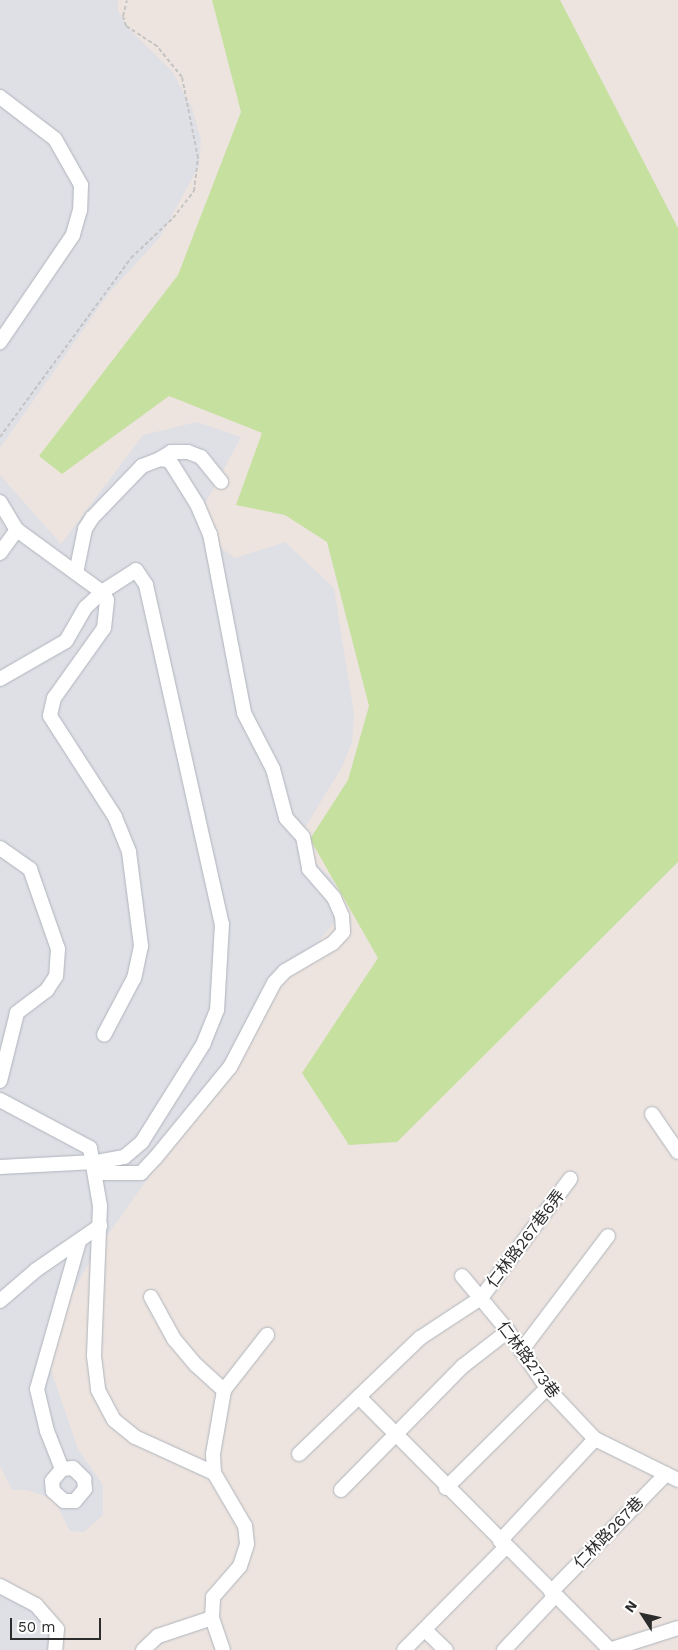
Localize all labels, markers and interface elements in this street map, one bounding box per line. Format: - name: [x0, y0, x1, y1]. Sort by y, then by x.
- street label: 仁林路267巷6弄: [483, 1186, 569, 1292]
- street label: 仁林路273巷: [493, 1318, 563, 1402]
- street label: 仁林路267巷: [570, 1493, 648, 1573]
- north arrow: [618, 1590, 668, 1640]
- text: N: [621, 1598, 640, 1615]
- scale bar: [12, 1608, 104, 1640]
- text: 50 m: [18, 1618, 55, 1636]

